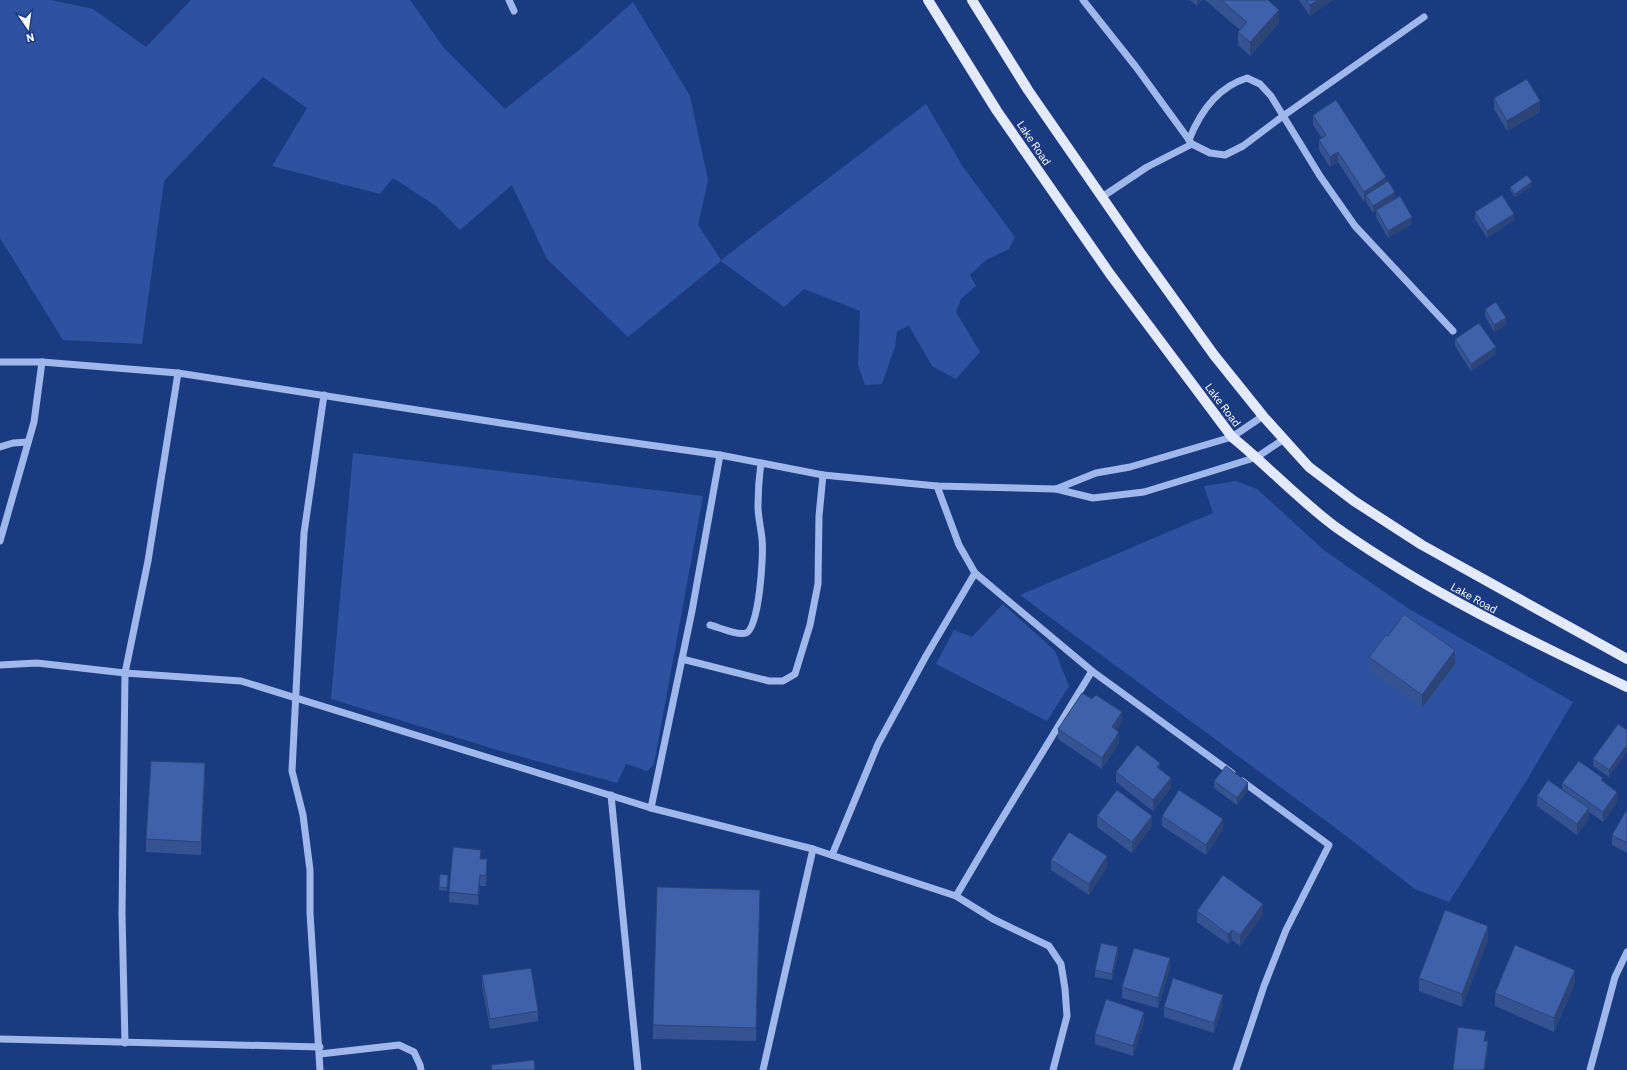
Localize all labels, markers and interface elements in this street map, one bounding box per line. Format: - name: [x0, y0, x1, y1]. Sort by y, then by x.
- north arrow: [8, 8, 48, 48]
- text: N: [25, 30, 36, 45]
- street label: Lake Road: [1014, 118, 1054, 168]
- street label: Lake Road: [1202, 380, 1244, 430]
- street label: Lake Road: [1448, 580, 1500, 616]

